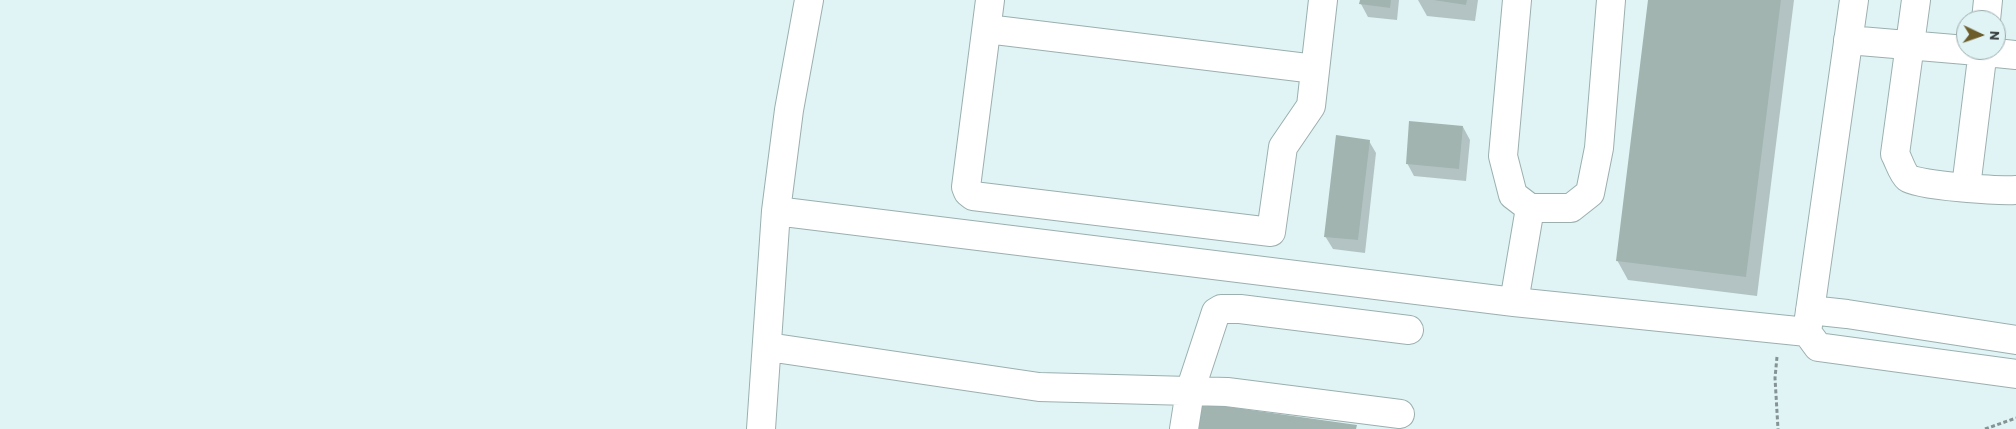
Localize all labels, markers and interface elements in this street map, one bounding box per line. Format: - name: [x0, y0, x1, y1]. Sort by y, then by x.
- north arrow: [1956, 10, 2006, 60]
- text: N: [1987, 31, 2004, 41]

